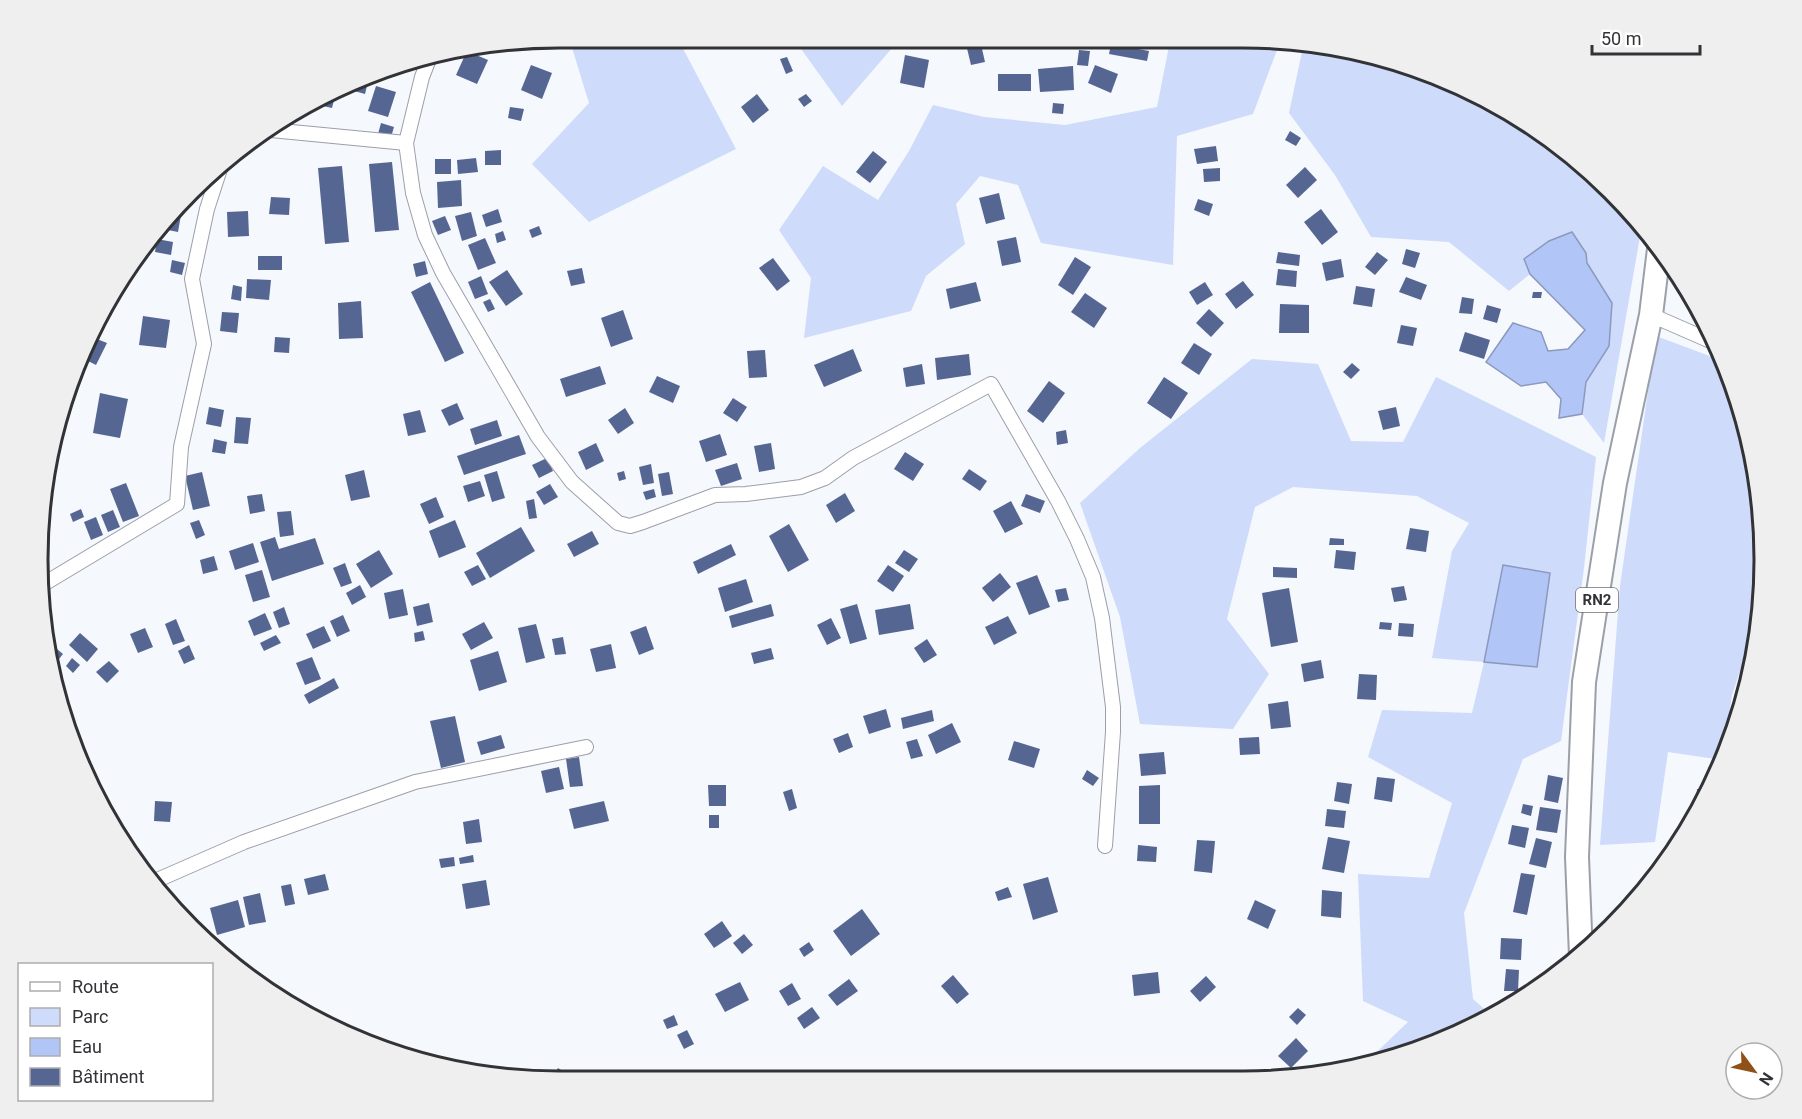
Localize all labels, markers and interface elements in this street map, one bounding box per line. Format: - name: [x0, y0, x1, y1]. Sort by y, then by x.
- scale bar: [1592, 18, 1700, 56]
- text: 50 m: [1601, 28, 1641, 49]
- road number: RN2: [1576, 588, 1618, 612]
- legend: [18, 963, 213, 1101]
- text: Route: [72, 976, 119, 997]
- text: Parc: [72, 1006, 108, 1027]
- text: Eau: [72, 1036, 102, 1057]
- north arrow: [1724, 1041, 1784, 1101]
- text: Bâtiment: [72, 1066, 145, 1087]
- text: N: [1755, 1069, 1777, 1089]

